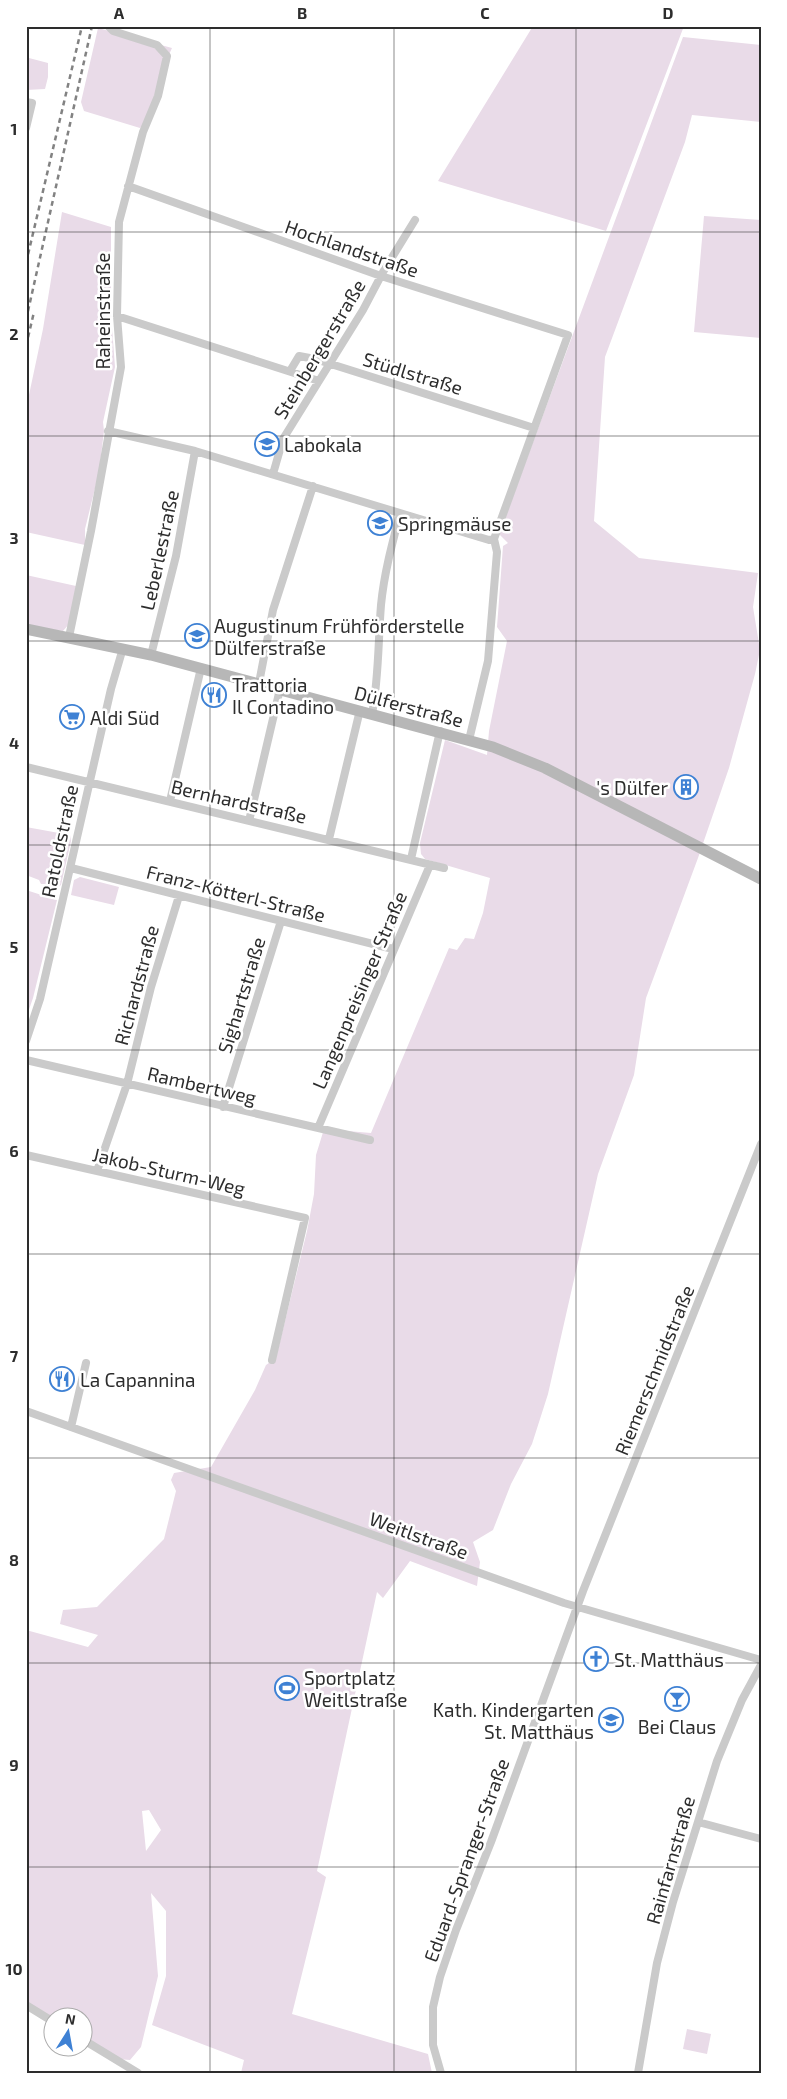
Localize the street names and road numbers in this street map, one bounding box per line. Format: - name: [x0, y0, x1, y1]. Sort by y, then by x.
- street label: Hochlandstraße: [282, 214, 422, 282]
- street label: Raheinstraße: [91, 252, 114, 370]
- street label: Steinbergerstraße: [268, 275, 370, 423]
- street label: Stüdlstraße: [360, 347, 466, 399]
- street label: Leberlestraße: [135, 488, 183, 612]
- street label: Dülferstraße: [352, 680, 466, 732]
- street label: Bernhardstraße: [169, 774, 309, 828]
- street label: Ratoldstraße: [36, 783, 82, 899]
- street label: Franz-Kötterl-Straße: [144, 860, 328, 926]
- street label: Langenpreisinger Straße: [307, 888, 411, 1092]
- street label: Richardstraße: [109, 922, 163, 1048]
- street label: Sighartstraße: [212, 934, 270, 1056]
- street label: Rambertweg: [145, 1061, 259, 1109]
- street label: Jakob-Sturm-Weg: [90, 1142, 248, 1200]
- street label: Riemerschmidstraße: [609, 1282, 699, 1458]
- street label: Weitlstraße: [366, 1507, 472, 1563]
- street label: Eduard-Spranger-Straße: [418, 1755, 514, 1965]
- street label: Rainfarnstraße: [641, 1793, 699, 1927]

